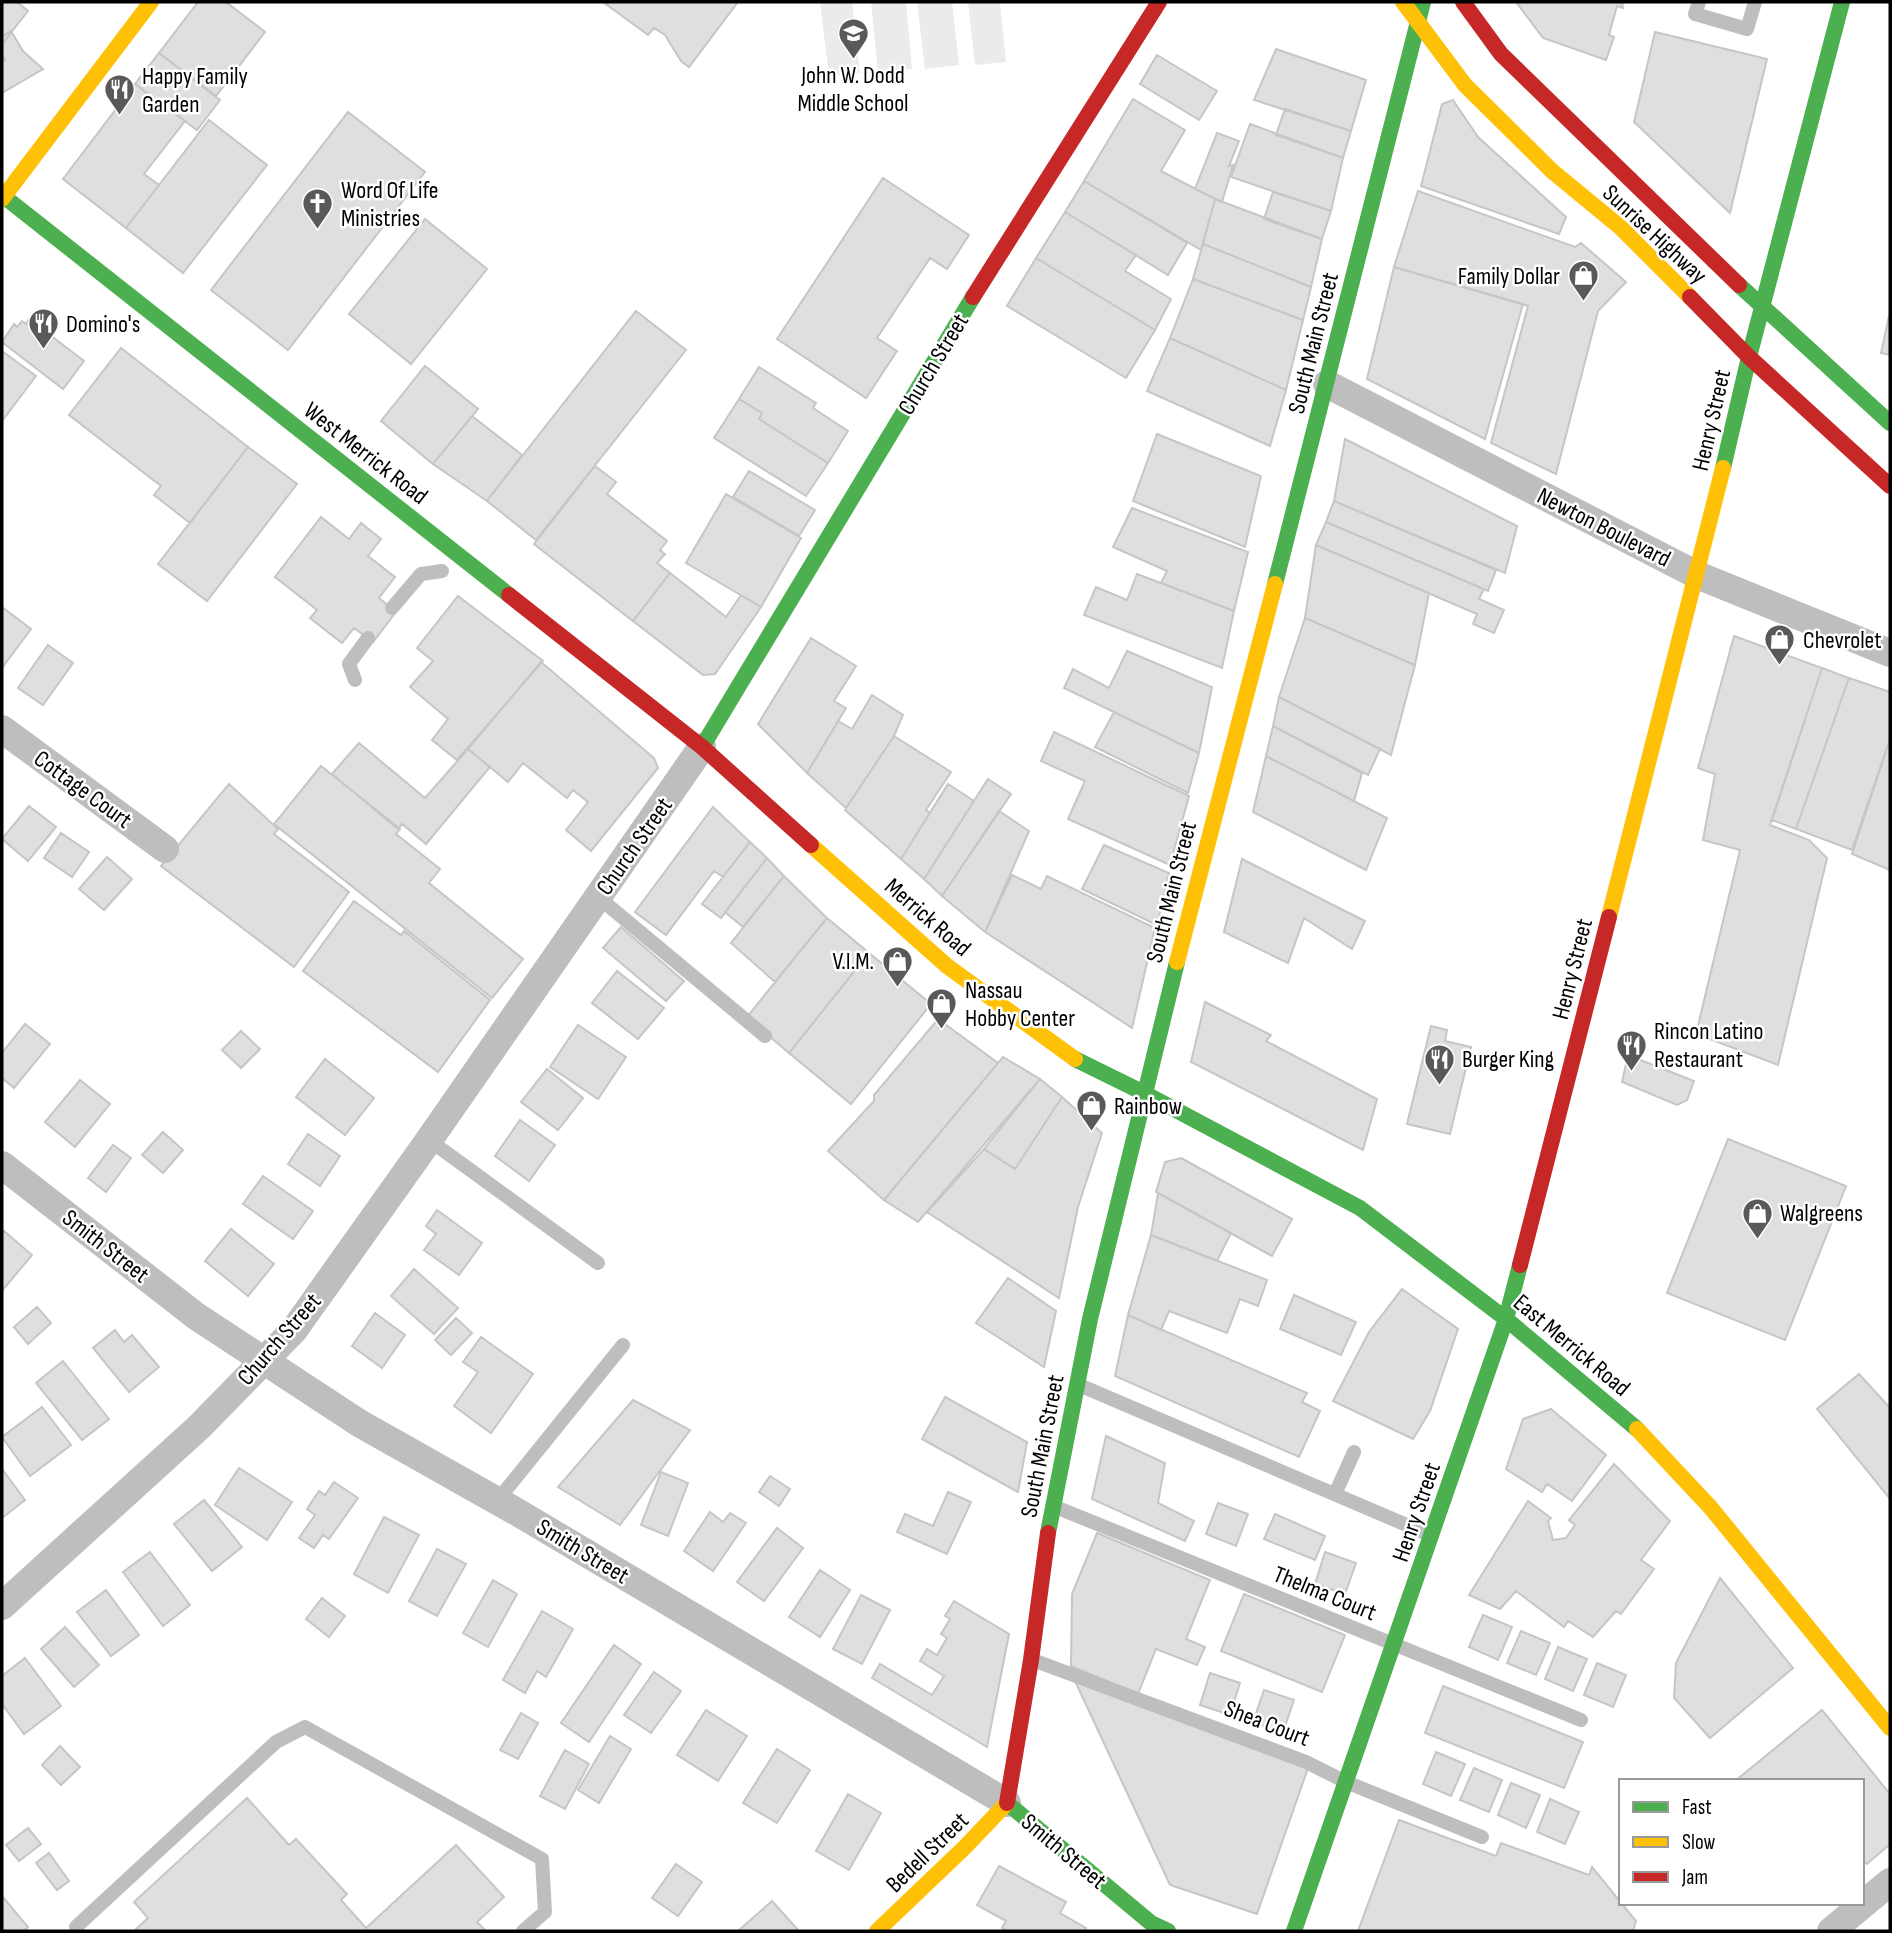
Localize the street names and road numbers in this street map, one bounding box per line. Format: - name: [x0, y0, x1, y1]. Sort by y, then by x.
- street label: Sunrise Highway: [1597, 179, 1713, 290]
- street label: South Main Street: [1282, 270, 1345, 417]
- street label: Church Street: [892, 308, 975, 420]
- street label: Henry Street: [1686, 367, 1737, 474]
- street label: West Merrick Road: [298, 396, 433, 511]
- street label: Newton Boulevard: [1532, 481, 1675, 573]
- street label: Cottage Court: [28, 744, 137, 835]
- street label: Church Street: [590, 792, 679, 901]
- street label: South Main Street: [1140, 819, 1203, 966]
- street label: Merrick Road: [879, 872, 977, 963]
- street label: Henry Street: [1546, 916, 1599, 1023]
- street label: Smith Street: [56, 1204, 155, 1289]
- street label: Church Street: [231, 1287, 327, 1391]
- street label: East Merrick Road: [1507, 1288, 1636, 1403]
- street label: South Main Street: [1014, 1372, 1070, 1520]
- street label: Henry Street: [1386, 1459, 1447, 1566]
- street label: Smith Street: [531, 1513, 634, 1590]
- street label: Thelma Court: [1269, 1560, 1380, 1627]
- street label: Shea Court: [1220, 1694, 1314, 1753]
- street label: Bedell Street: [880, 1806, 975, 1899]
- street label: Smith Street: [1015, 1807, 1112, 1895]

